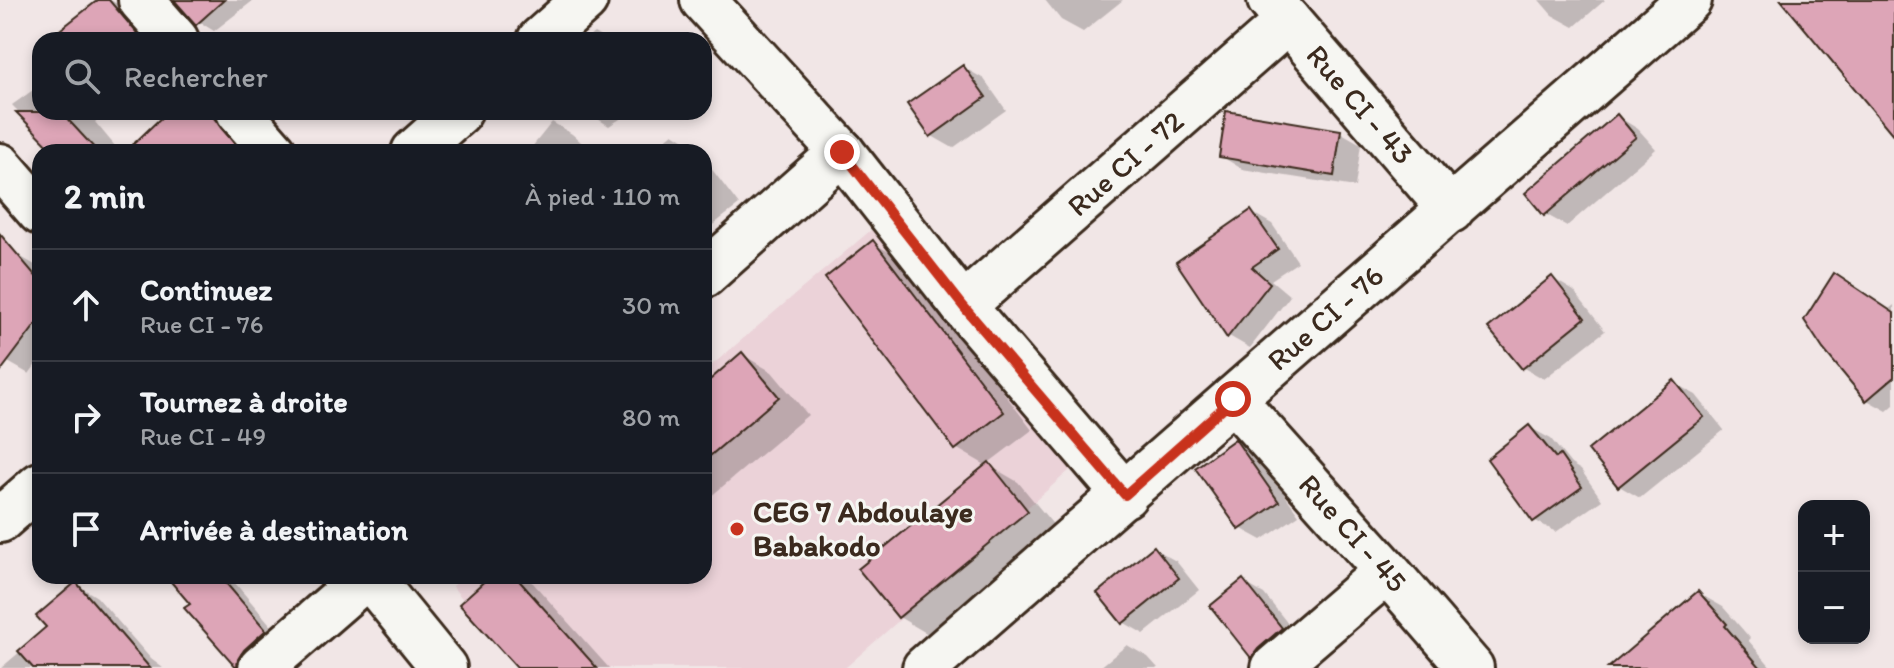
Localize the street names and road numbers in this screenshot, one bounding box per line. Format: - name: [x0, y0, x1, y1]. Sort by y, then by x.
- street label: Rue CI - 43: [1299, 37, 1422, 172]
- street label: Rue CI - 72: [1059, 102, 1191, 224]
- street label: Rue CI - 76: [1259, 257, 1391, 378]
- street label: Rue CI - 45: [1291, 466, 1416, 599]

